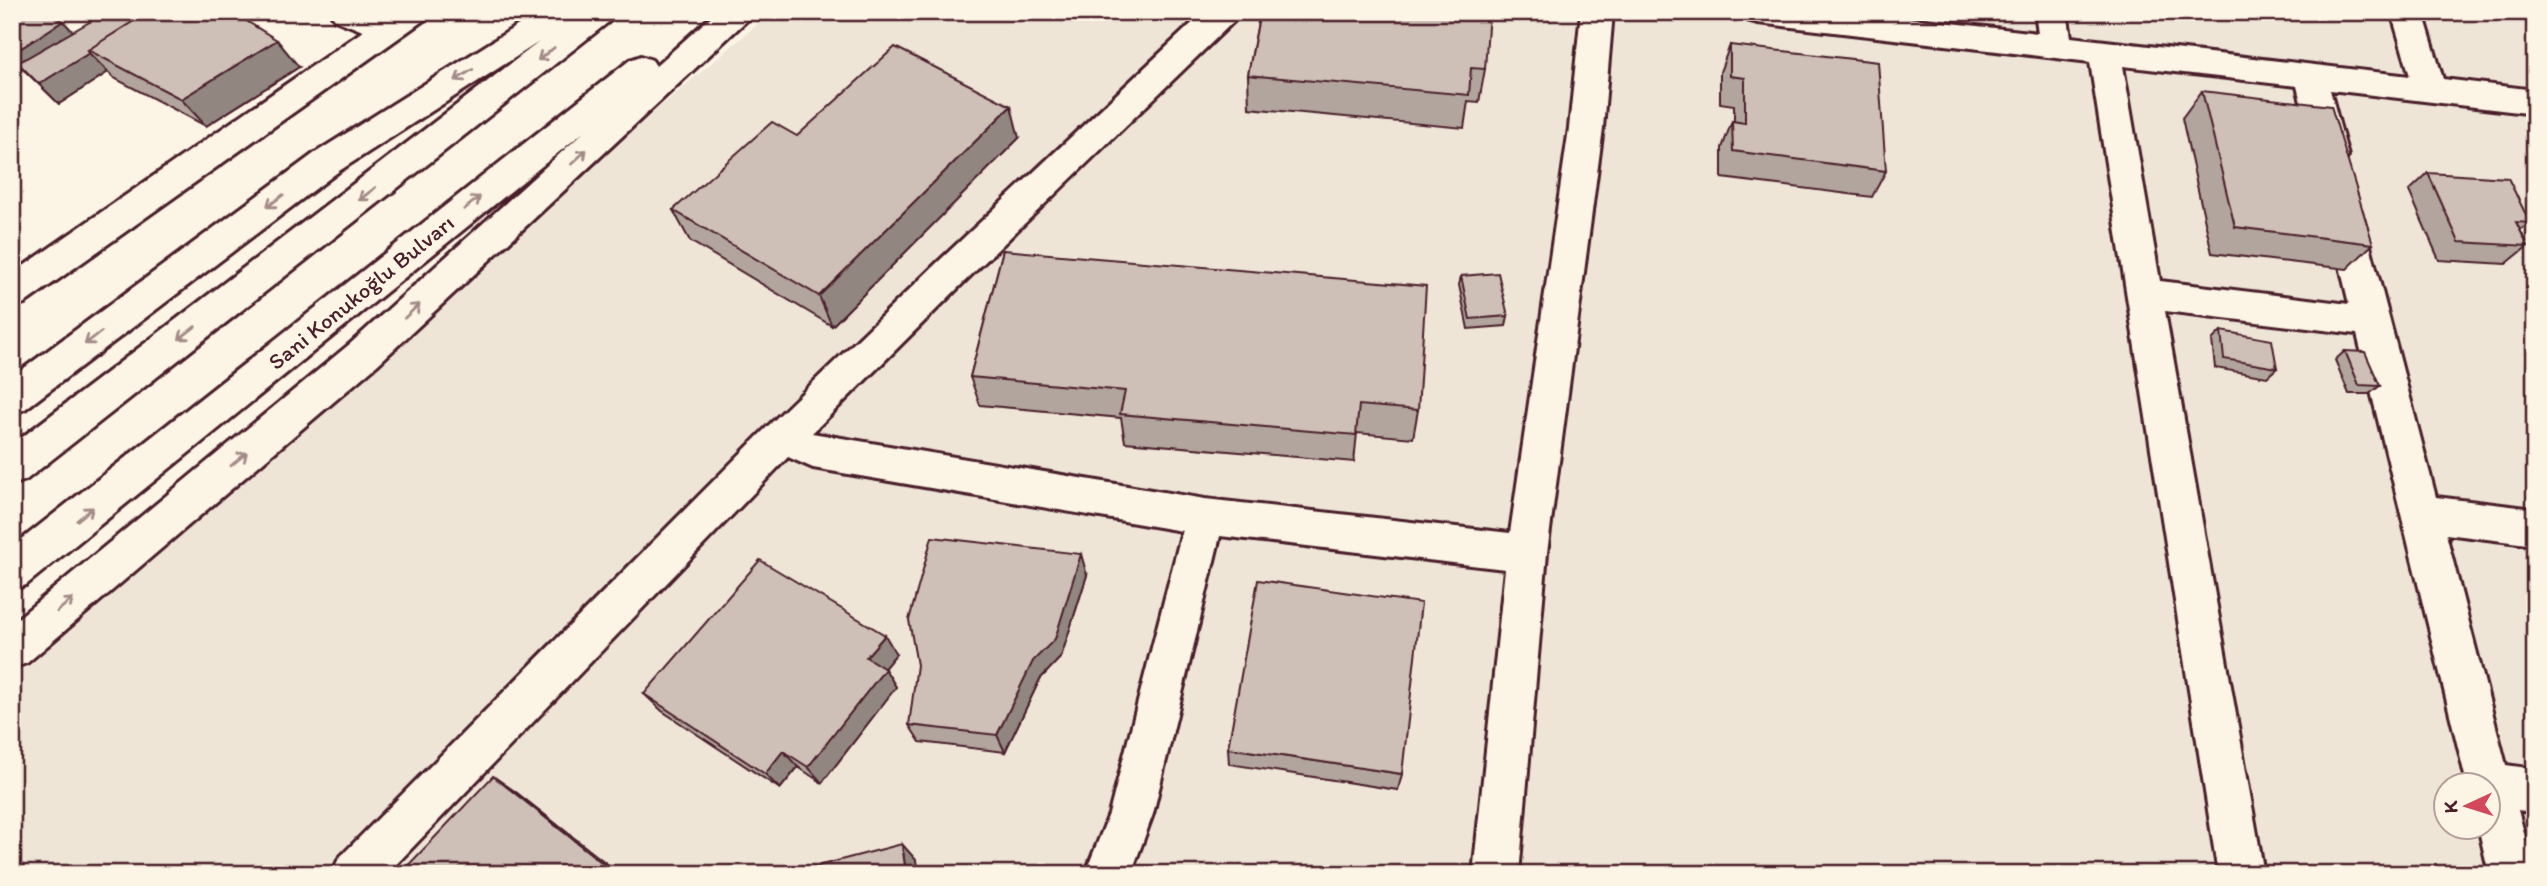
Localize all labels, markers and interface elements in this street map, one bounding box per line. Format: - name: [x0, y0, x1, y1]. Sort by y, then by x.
- one-way arrow: [538, 47, 556, 62]
- one-way arrow: [454, 69, 474, 83]
- one-way arrow: [570, 148, 587, 165]
- one-way arrow: [358, 186, 376, 201]
- one-way arrow: [266, 194, 284, 209]
- one-way arrow: [463, 196, 481, 211]
- street label: Sani Konukoğlu Bulvarı: [262, 208, 460, 376]
- one-way arrow: [403, 302, 420, 319]
- one-way arrow: [178, 325, 197, 340]
- one-way arrow: [83, 330, 102, 345]
- one-way arrow: [230, 451, 248, 467]
- one-way arrow: [75, 507, 93, 522]
- one-way arrow: [55, 597, 73, 613]
- north arrow: [2432, 770, 2502, 840]
- text: K: [2439, 799, 2462, 814]

